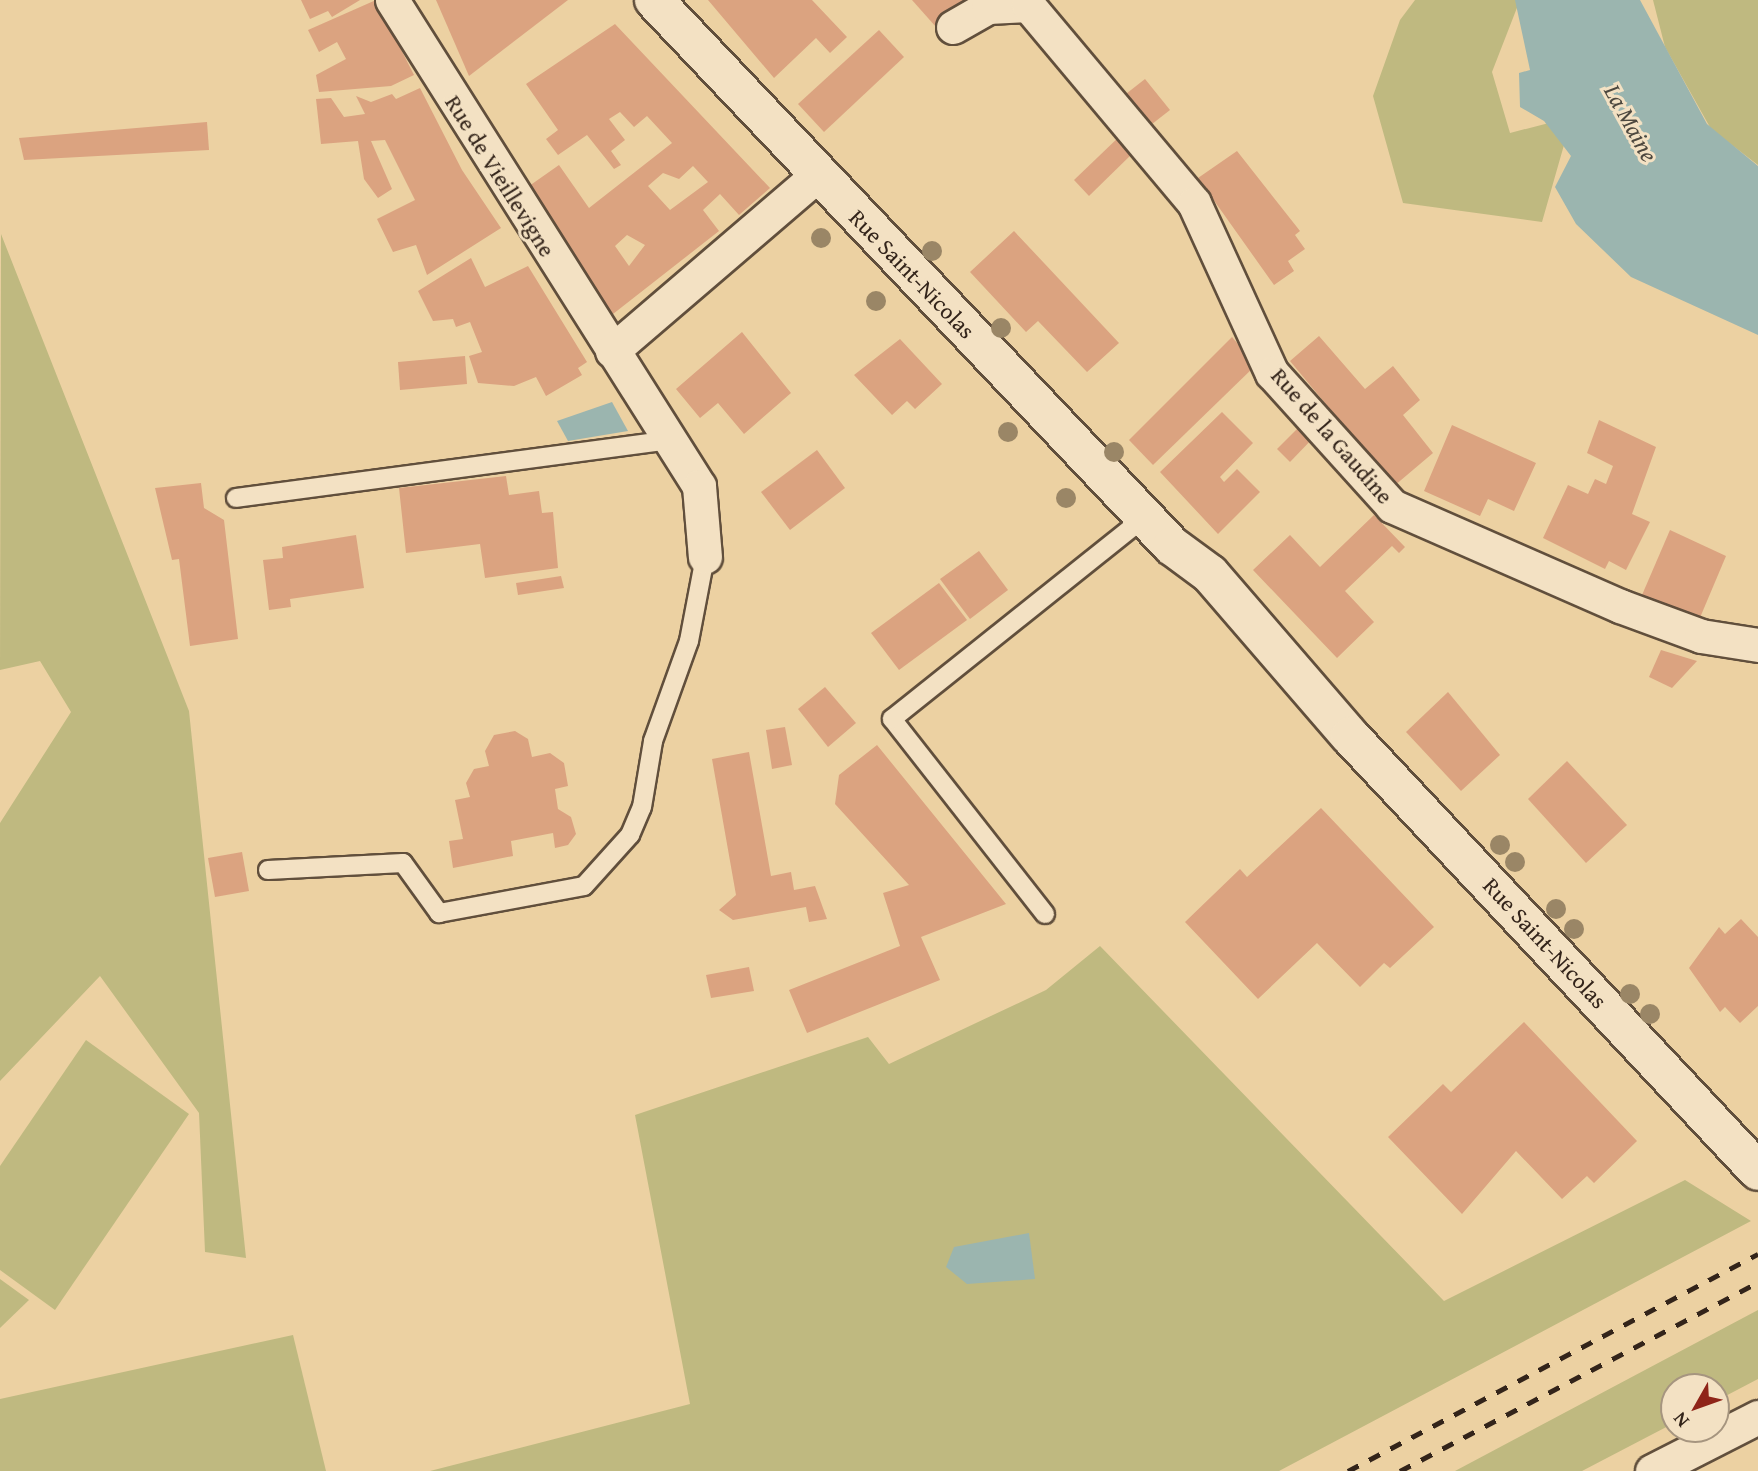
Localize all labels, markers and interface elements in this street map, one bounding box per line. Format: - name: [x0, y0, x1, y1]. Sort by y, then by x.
- water label: La Maine: [1598, 79, 1664, 167]
- street label: Rue de Vieillevigne: [439, 90, 561, 262]
- street label: Rue Saint-Nicolas: [843, 204, 981, 344]
- street label: Rue de la Gaudine: [1265, 362, 1399, 510]
- street label: Rue Saint-Nicolas: [1477, 872, 1613, 1014]
- north arrow: [1660, 1373, 1730, 1443]
- text: N: [1666, 1406, 1695, 1434]

